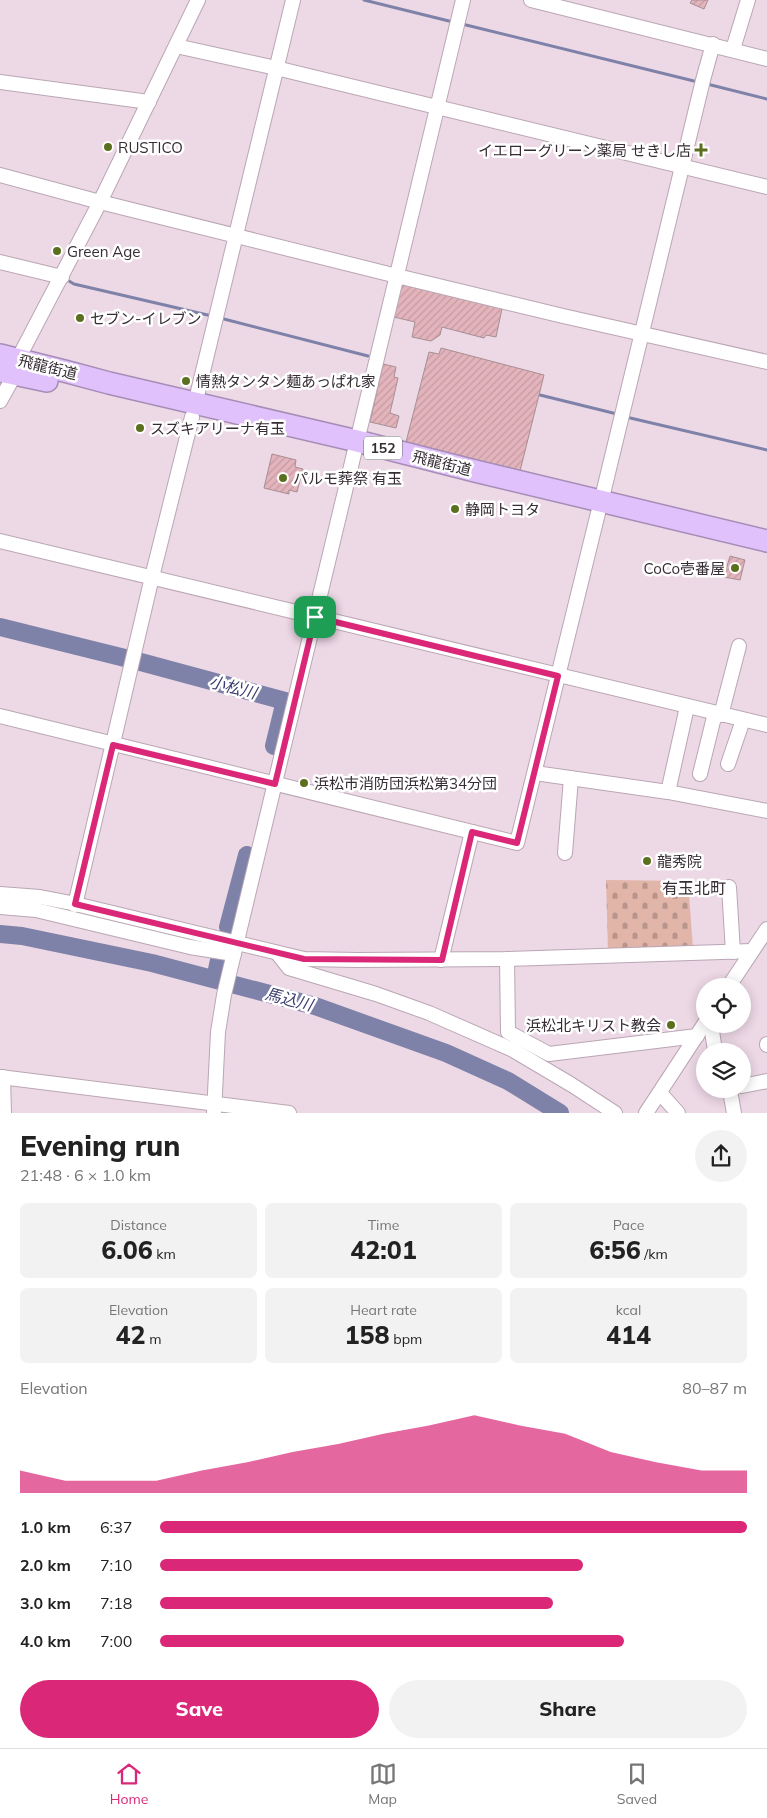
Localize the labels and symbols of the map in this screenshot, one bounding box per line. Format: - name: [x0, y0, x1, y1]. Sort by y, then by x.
- place label: RUSTICO: [118, 138, 183, 157]
- marker: RUSTICO: [102, 141, 114, 153]
- place label: イエローグリーン薬局 せきし店: [478, 141, 691, 160]
- marker: イエローグリーン薬局 せきし店: [695, 144, 707, 156]
- place label: Green Age: [67, 242, 141, 261]
- marker: Green Age: [51, 245, 63, 257]
- place label: セブン-イレブン: [90, 309, 201, 328]
- marker: セブン-イレブン: [74, 312, 86, 324]
- street label: 飛龍街道: [17, 351, 79, 383]
- place label: 情熱タンタン麺あっぱれ家: [196, 372, 376, 391]
- marker: 情熱タンタン麺あっぱれ家: [180, 375, 192, 387]
- place label: スズキアリーナ有玉: [150, 419, 285, 438]
- marker: スズキアリーナ有玉: [134, 422, 146, 434]
- road number: 152: [364, 436, 402, 459]
- street label: 飛龍街道: [411, 447, 473, 479]
- place label: パルモ葬祭 有玉: [293, 469, 402, 488]
- marker: パルモ葬祭 有玉: [277, 472, 289, 484]
- place label: 静岡トヨタ: [465, 500, 540, 519]
- marker: 静岡トヨタ: [449, 503, 461, 515]
- place label: CoCo壱番屋: [643, 559, 725, 578]
- marker: CoCo壱番屋: [729, 562, 741, 574]
- pin: [294, 596, 336, 638]
- water label: 小松川: [207, 671, 261, 703]
- place label: 浜松市消防団浜松第34分団: [314, 774, 497, 793]
- marker: 浜松市消防団浜松第34分団: [298, 777, 310, 789]
- place label: 龍秀院: [657, 852, 702, 871]
- marker: 龍秀院: [641, 855, 653, 867]
- district label: 有玉北町: [662, 878, 726, 898]
- water label: 馬込川: [263, 983, 317, 1015]
- place label: 浜松北キリスト教会: [526, 1016, 661, 1035]
- marker: 浜松北キリスト教会: [665, 1019, 677, 1031]

